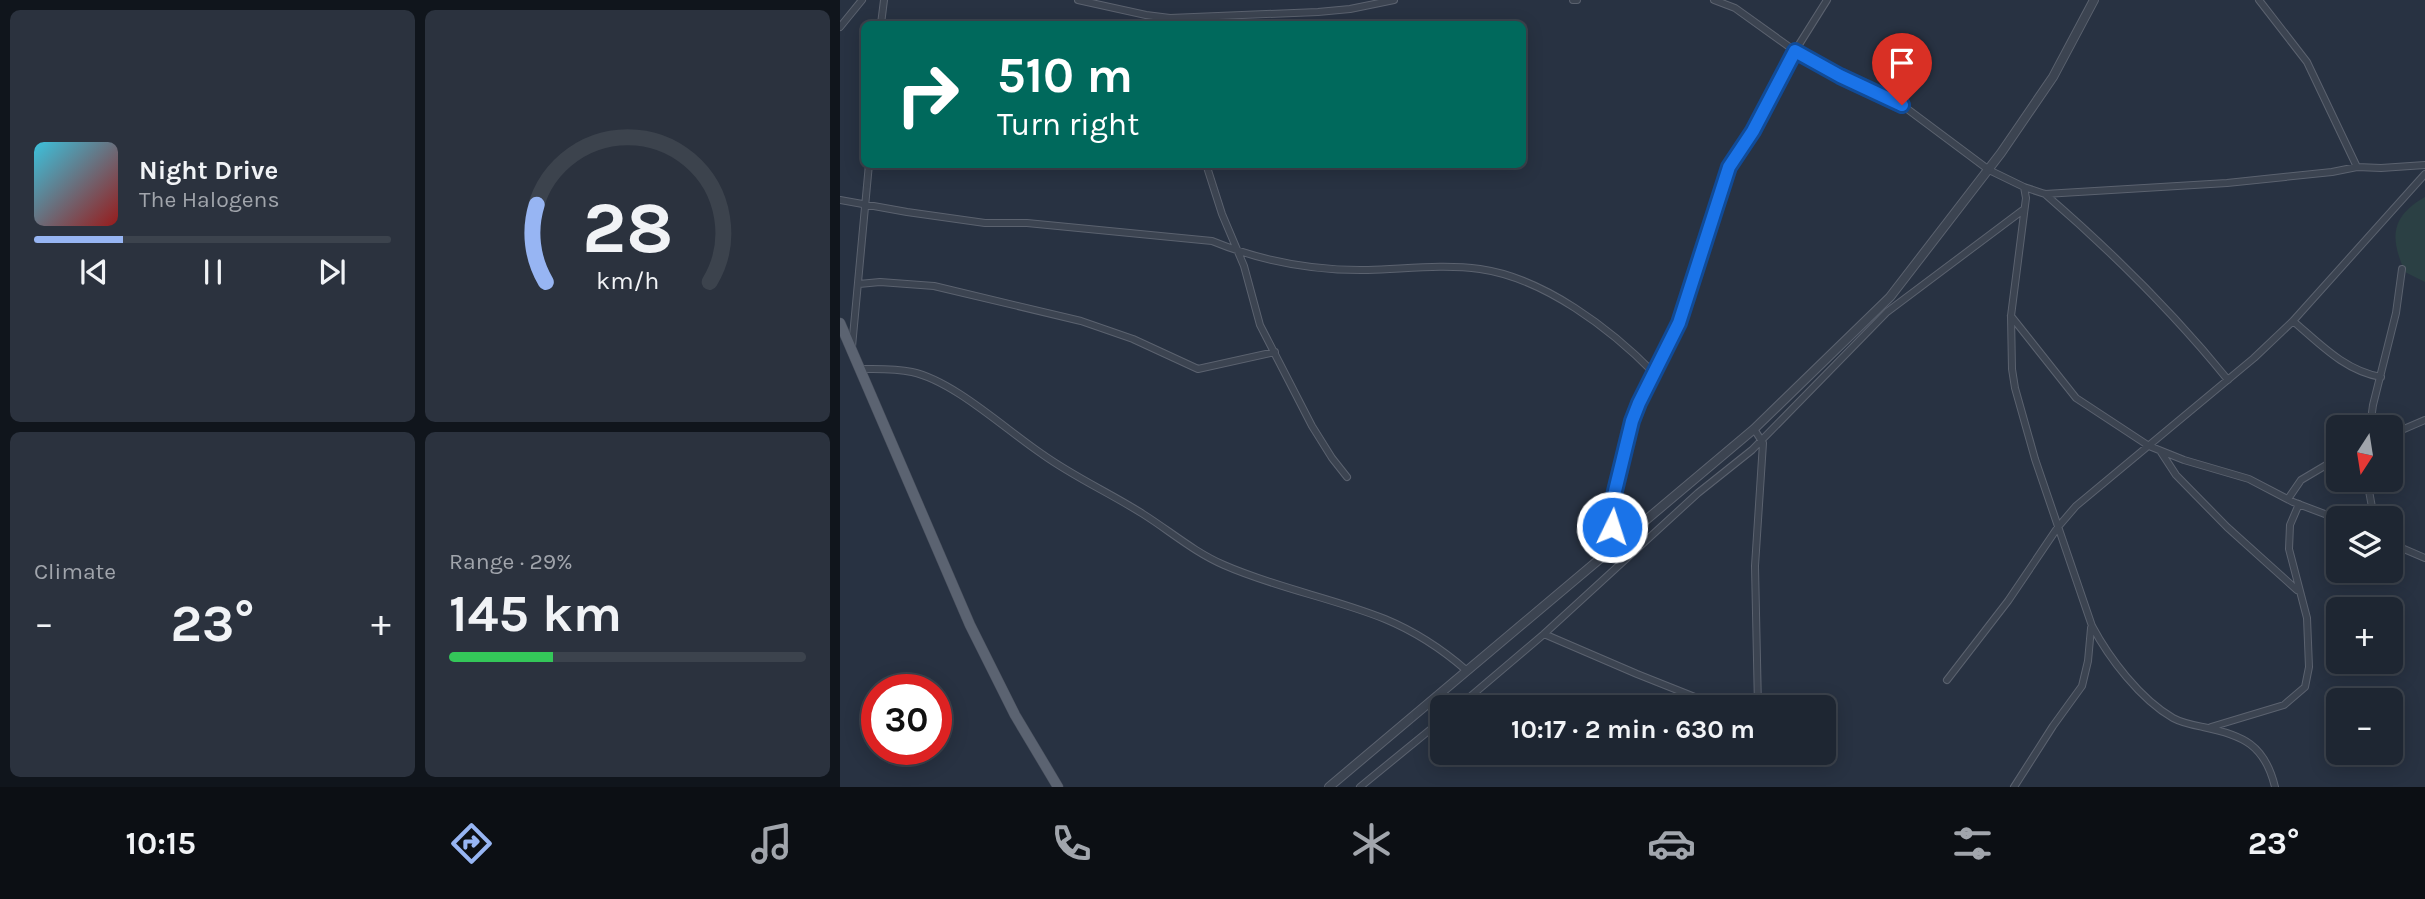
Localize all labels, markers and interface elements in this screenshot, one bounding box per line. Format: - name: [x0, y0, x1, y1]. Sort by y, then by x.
- pin: [1872, 33, 1932, 105]
- icon: arrive: [1883, 44, 1921, 82]
- text: 510 m: [997, 47, 1133, 104]
- icon: right: [882, 49, 973, 140]
- text: Turn right: [997, 106, 1139, 143]
- text: Night Drive: [139, 155, 278, 186]
- text: The Halogens: [139, 186, 279, 213]
- text: 28: [582, 186, 673, 271]
- icon: previous: [75, 253, 113, 291]
- icon: pause: [194, 253, 232, 291]
- icon: next: [313, 253, 351, 291]
- text: km/h: [596, 266, 659, 295]
- north arrow: [2326, 415, 2403, 492]
- map controls: [2326, 415, 2403, 765]
- position arrow: [1575, 490, 1649, 564]
- button: layers: [2326, 506, 2403, 583]
- text: Range · 29%: [449, 548, 573, 575]
- text: Climate: [34, 558, 116, 585]
- text: 145 km: [449, 583, 622, 644]
- text: 23°: [170, 593, 255, 654]
- button: +: [2326, 597, 2403, 674]
- text: −: [34, 601, 54, 646]
- text: +: [371, 601, 391, 646]
- speed limit sign: 30: [861, 674, 952, 765]
- button: −: [2326, 688, 2403, 765]
- text: 10:17 · 2 min · 630 m: [1511, 714, 1755, 745]
- icon: directions: [447, 819, 496, 868]
- icon: music: [747, 819, 796, 868]
- icon: phone: [1047, 819, 1096, 868]
- icon: climate: [1347, 819, 1396, 868]
- icon: car: [1647, 819, 1696, 868]
- icon: filters: [1948, 819, 1997, 868]
- text: 10:15: [126, 825, 196, 862]
- text: 23°: [2248, 825, 2299, 862]

